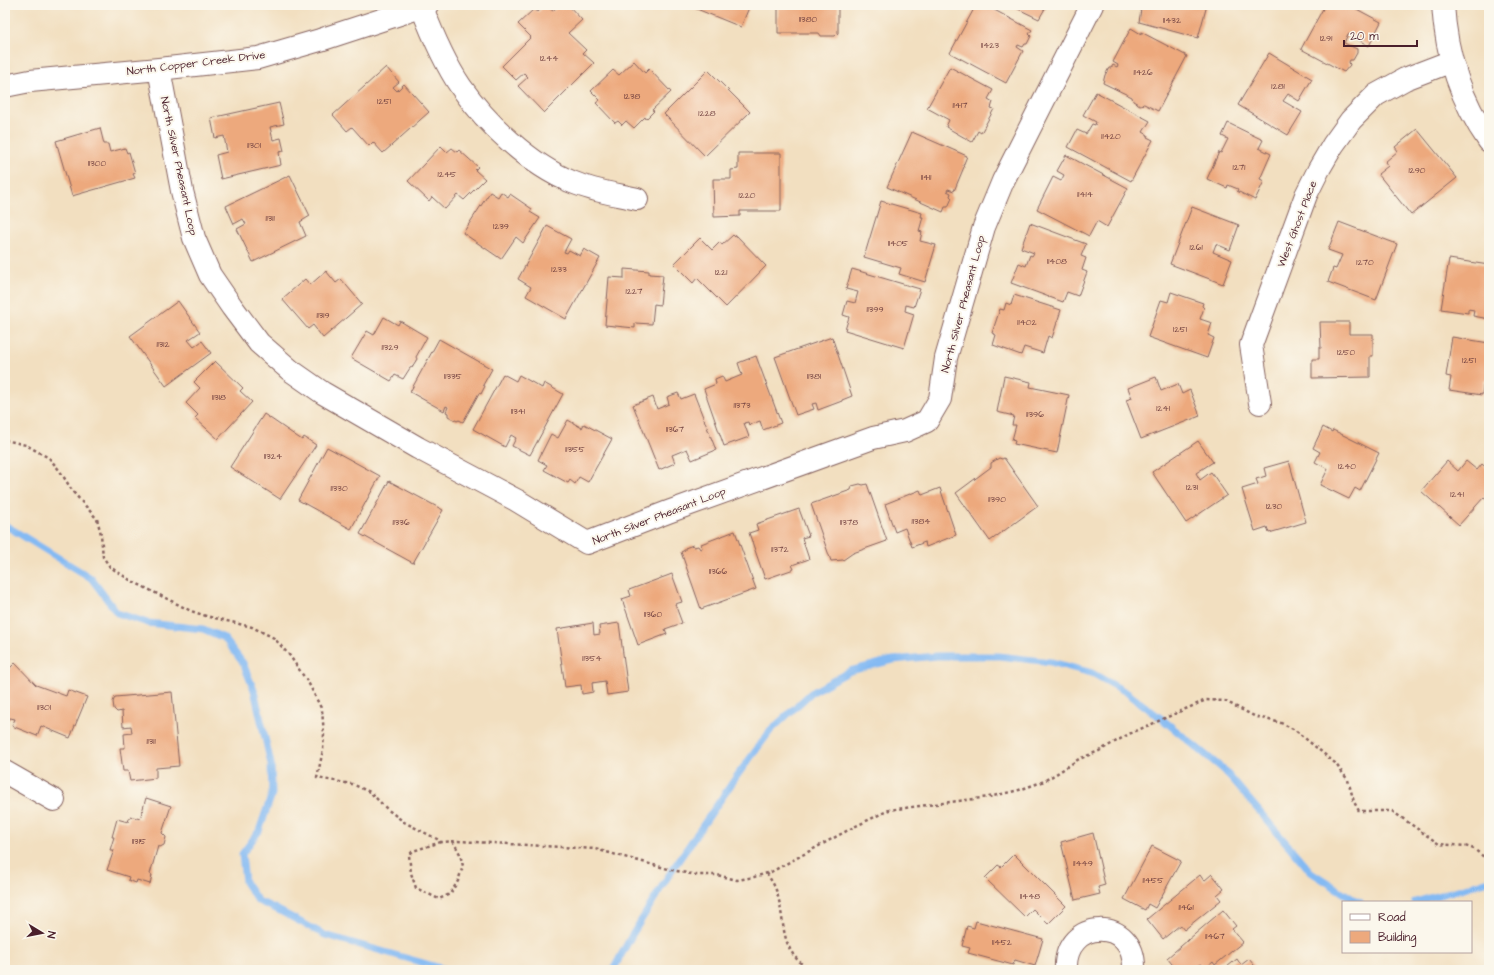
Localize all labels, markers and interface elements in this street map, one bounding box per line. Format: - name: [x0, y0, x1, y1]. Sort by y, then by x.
- house number: 11380: [799, 13, 818, 26]
- house number: 11432: [1163, 14, 1182, 27]
- scale bar: [1344, 22, 1417, 48]
- text: 20 m: [1350, 28, 1379, 45]
- house number: 1291: [1320, 32, 1332, 45]
- house number: 11423: [981, 39, 999, 52]
- street label: North Copper Creek Drive: [126, 47, 266, 79]
- house number: 1244: [540, 52, 558, 65]
- house number: 11426: [1133, 66, 1153, 79]
- house number: 1281: [1271, 80, 1285, 93]
- house number: 1238: [624, 90, 641, 103]
- street label: North Silver Pheasant Loop: [157, 95, 201, 237]
- house number: 1251: [377, 95, 391, 108]
- house number: 11417: [952, 99, 968, 112]
- house number: 1228: [698, 107, 716, 120]
- house number: 11420: [1101, 130, 1121, 143]
- house number: 11301: [247, 139, 261, 152]
- house number: 11300: [88, 157, 106, 170]
- house number: 1271: [1233, 161, 1246, 174]
- house number: 1290: [1408, 164, 1426, 177]
- house number: 1245: [438, 168, 457, 181]
- house number: 11411: [921, 171, 931, 184]
- street label: West Ghost Place: [1274, 179, 1320, 269]
- house number: 11414: [1077, 188, 1093, 201]
- house number: 1220: [738, 189, 756, 202]
- house number: 11311: [265, 212, 275, 225]
- house number: 1239: [493, 220, 509, 233]
- street label: North Silver Pheasant Loop: [937, 234, 989, 374]
- house number: 11405: [888, 237, 909, 250]
- house number: 1261: [1189, 241, 1203, 254]
- house number: 11408: [1047, 255, 1067, 268]
- house number: 1270: [1356, 256, 1374, 269]
- house number: 1233: [551, 263, 567, 276]
- house number: 1221: [715, 266, 727, 279]
- house number: 1227: [626, 285, 643, 298]
- house number: 11399: [866, 303, 884, 316]
- house number: 11319: [316, 309, 330, 322]
- house number: 11402: [1017, 316, 1037, 329]
- house number: 1251: [1173, 323, 1187, 336]
- house number: 11312: [156, 338, 170, 351]
- house number: 11329: [381, 341, 399, 354]
- house number: 1250: [1337, 346, 1355, 359]
- house number: 1251: [1462, 354, 1476, 367]
- house number: 11335: [444, 370, 463, 383]
- house number: 11381: [807, 370, 821, 383]
- house number: 11318: [212, 391, 226, 404]
- house number: 11373: [734, 399, 751, 412]
- house number: 1241: [1156, 402, 1170, 415]
- house number: 11341: [511, 405, 525, 418]
- house number: 11396: [1026, 408, 1044, 421]
- house number: 11367: [666, 423, 684, 436]
- house number: 11355: [565, 443, 585, 456]
- house number: 11324: [264, 450, 282, 463]
- house number: 1240: [1338, 460, 1356, 473]
- house number: 1231: [1186, 481, 1198, 494]
- house number: 11330: [330, 482, 348, 495]
- street label: North Silver Pheasant Loop: [590, 484, 728, 548]
- house number: 1241: [1450, 488, 1464, 501]
- house number: 11390: [988, 493, 1006, 506]
- house number: 1230: [1266, 500, 1283, 513]
- house number: 11384: [912, 515, 930, 528]
- house number: 11336: [392, 516, 410, 529]
- house number: 11378: [840, 516, 858, 529]
- house number: 11372: [771, 543, 790, 556]
- house number: 11366: [709, 565, 727, 578]
- house number: 11360: [644, 608, 662, 621]
- house number: 11354: [582, 652, 602, 665]
- house number: 11301: [37, 701, 51, 714]
- house number: 11311: [146, 735, 156, 748]
- house number: 11315: [132, 835, 147, 848]
- house number: 11449: [1073, 857, 1093, 870]
- house number: 11455: [1142, 874, 1164, 887]
- house number: 11448: [1020, 890, 1040, 903]
- house number: 11461: [1178, 901, 1194, 914]
- legend: [1342, 901, 1472, 953]
- text: Road: [1378, 909, 1406, 926]
- north arrow: [22, 913, 62, 953]
- text: Building: [1378, 929, 1416, 947]
- text: N: [43, 930, 59, 939]
- house number: 11467: [1205, 930, 1225, 943]
- house number: 11452: [992, 936, 1013, 949]

